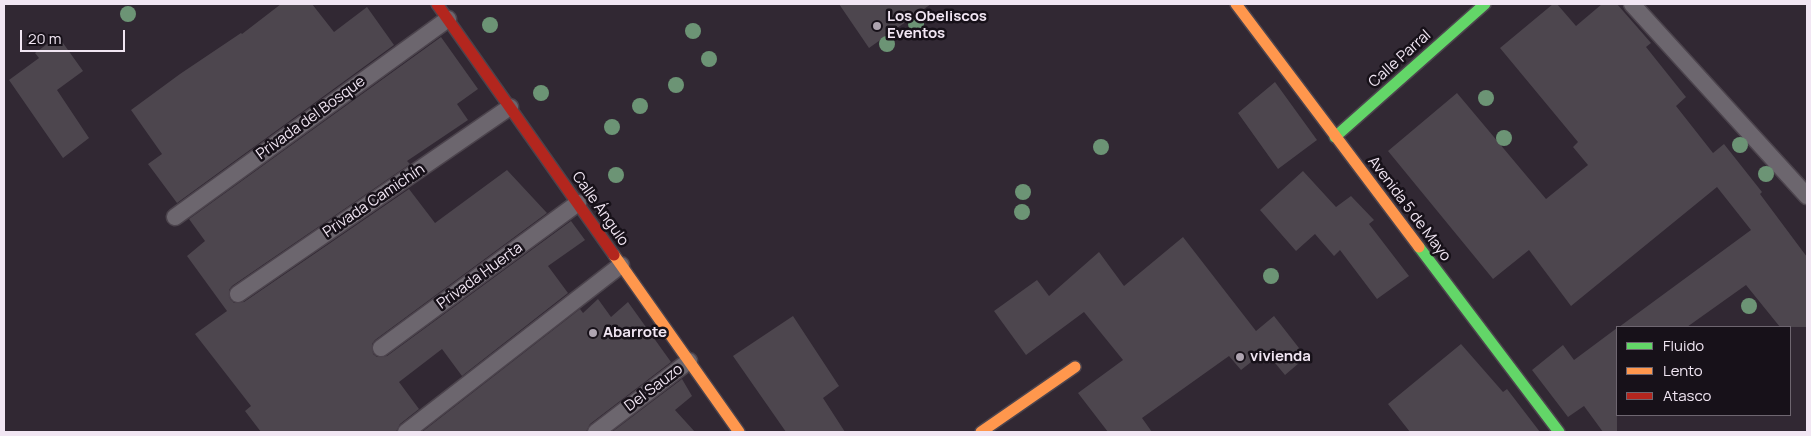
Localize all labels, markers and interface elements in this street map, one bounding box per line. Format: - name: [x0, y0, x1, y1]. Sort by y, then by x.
- place label: Los Obeliscos Eventos: [887, 8, 987, 43]
- scale bar: [22, 20, 128, 52]
- marker: Los Obeliscos Eventos: [871, 20, 883, 32]
- street label: Calle Parral: [1365, 26, 1435, 92]
- text: 20 m: [28, 28, 61, 49]
- street label: Privada del Bosque: [253, 72, 369, 164]
- street label: Avenida 5 de Mayo: [1364, 153, 1454, 265]
- street label: Privada Camichín: [320, 160, 428, 242]
- street label: Calle Ángulo: [568, 168, 632, 250]
- street label: Privada Huerta: [434, 239, 526, 313]
- place label: Abarrote: [603, 324, 667, 342]
- legend: [1616, 326, 1791, 416]
- marker: Abarrote: [587, 327, 599, 339]
- text: Fluido: [1663, 335, 1704, 356]
- place label: vivienda: [1250, 348, 1311, 366]
- marker: vivienda: [1234, 351, 1246, 363]
- street label: Del Sauzo: [621, 360, 687, 416]
- text: Lento: [1663, 360, 1703, 381]
- text: Atasco: [1663, 385, 1711, 406]

